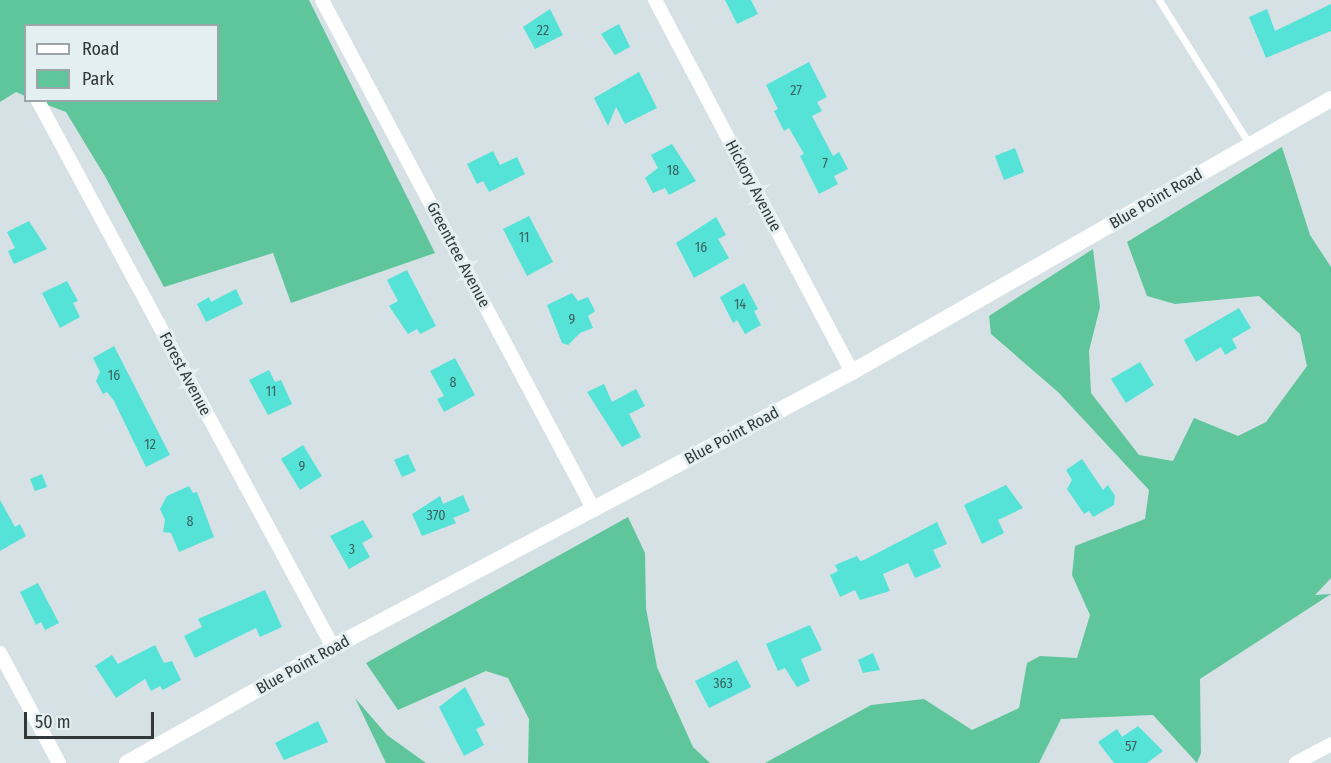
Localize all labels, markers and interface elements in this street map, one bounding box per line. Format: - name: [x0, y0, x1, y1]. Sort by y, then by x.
- house number: 22: [537, 23, 549, 39]
- legend: [24, 24, 219, 102]
- text: Road: [82, 38, 119, 60]
- text: Park: [82, 68, 114, 90]
- house number: 27: [790, 83, 802, 99]
- street label: Hickory Avenue: [721, 137, 785, 235]
- house number: 7: [822, 156, 828, 172]
- house number: 18: [667, 163, 679, 179]
- street label: Blue Point Road: [1106, 165, 1206, 233]
- street label: Greentree Avenue: [422, 199, 494, 311]
- house number: 11: [519, 230, 529, 246]
- house number: 16: [695, 240, 707, 256]
- house number: 14: [734, 297, 746, 313]
- house number: 9: [569, 312, 575, 328]
- street label: Forest Avenue: [155, 329, 215, 419]
- house number: 16: [108, 368, 120, 384]
- house number: 8: [450, 375, 456, 391]
- house number: 11: [266, 384, 276, 400]
- street label: Blue Point Road: [682, 403, 782, 469]
- house number: 12: [144, 437, 156, 453]
- house number: 9: [299, 459, 305, 475]
- house number: 370: [426, 508, 446, 524]
- house number: 8: [187, 514, 193, 530]
- house number: 3: [349, 542, 355, 558]
- street label: Blue Point Road: [253, 631, 353, 699]
- house number: 363: [713, 676, 733, 692]
- scale bar: [27, 700, 158, 738]
- text: 50 m: [35, 711, 71, 733]
- house number: 57: [1125, 739, 1137, 755]

